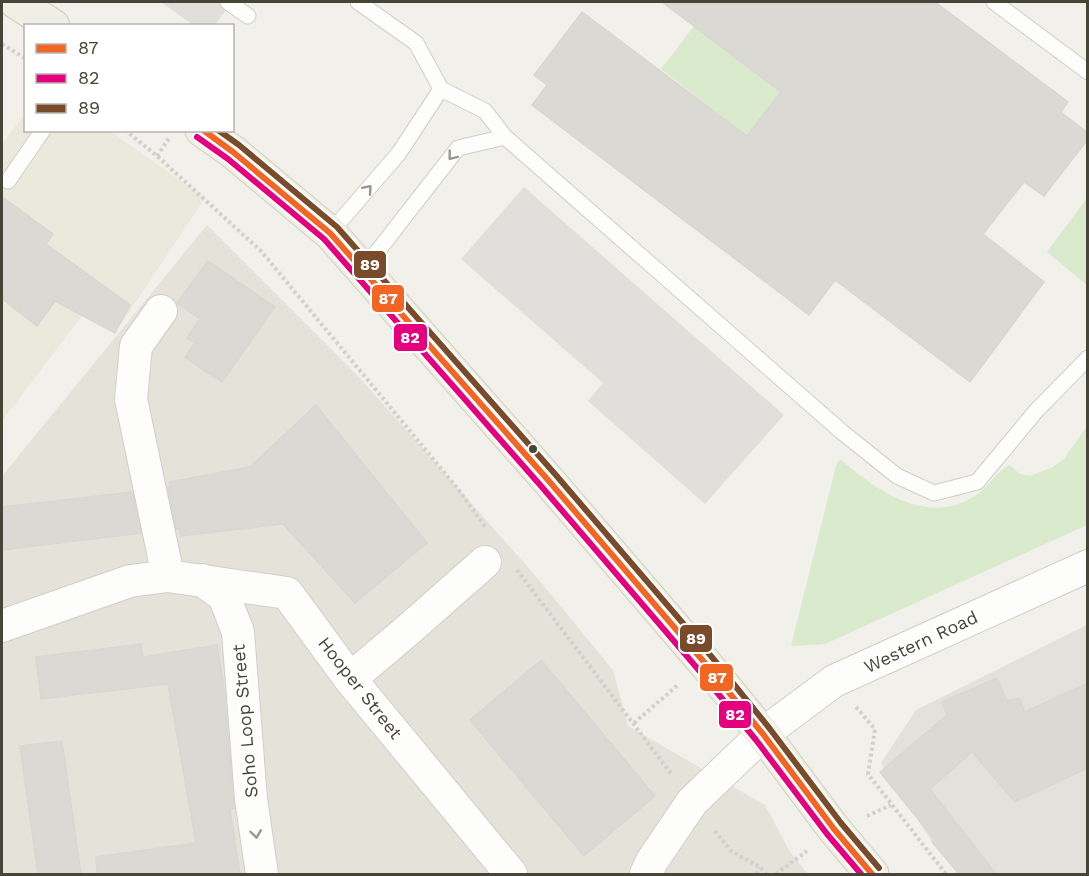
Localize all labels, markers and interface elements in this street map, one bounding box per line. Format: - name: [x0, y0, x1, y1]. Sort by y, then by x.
- legend: [24, 24, 234, 132]
- text: 87: [78, 37, 98, 58]
- text: 82: [78, 67, 100, 88]
- text: 89: [78, 97, 100, 118]
- one-way arrow: [448, 149, 459, 160]
- one-way arrow: [361, 185, 372, 196]
- line badge: 89: [353, 250, 387, 279]
- text: 89: [360, 255, 380, 274]
- line badge: 87: [371, 284, 405, 313]
- text: 87: [378, 289, 398, 308]
- line badge: 82: [393, 323, 428, 352]
- text: 82: [400, 328, 420, 347]
- unlabelled marker: [527, 443, 539, 455]
- street label: Western Road: [861, 606, 981, 677]
- line badge: 89: [679, 624, 713, 653]
- text: 89: [686, 629, 706, 648]
- street label: Hooper Street: [314, 633, 407, 743]
- street label: Soho Loop Street: [227, 643, 262, 799]
- line badge: 87: [699, 663, 734, 692]
- text: 87: [707, 668, 727, 687]
- line badge: 82: [718, 700, 752, 729]
- text: 82: [725, 705, 745, 724]
- one-way arrow: [249, 829, 261, 838]

